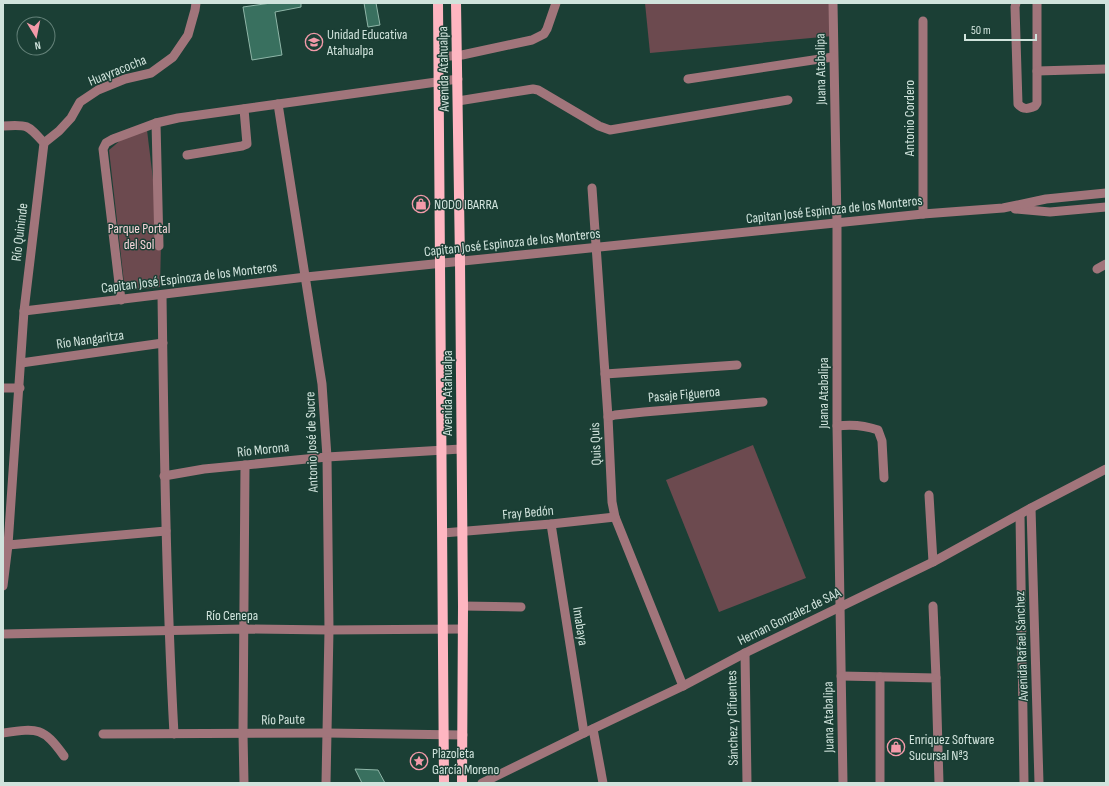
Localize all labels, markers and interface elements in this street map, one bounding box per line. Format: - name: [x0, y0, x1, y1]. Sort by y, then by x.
- north arrow: [16, 16, 56, 56]
- scale bar: [965, 16, 1036, 42]
- text: 50 m: [971, 23, 991, 38]
- place label: Unidad Educativa Atahualpa: [326, 26, 407, 59]
- street label: Avenida Atahualpa: [434, 26, 453, 113]
- school or university icon: Unidad Educativa Atahualpa: [304, 32, 324, 52]
- street label: Juana Atabalipa: [811, 33, 830, 106]
- text: N: [34, 38, 42, 52]
- street label: Huayracocha: [86, 51, 149, 90]
- street label: Antonio Cordero: [901, 80, 918, 157]
- street label: Capitan José Espinoza de los Monteros: [745, 192, 923, 227]
- shop icon: NODO IBARRA: [411, 194, 431, 214]
- place label: NODO IBARRA: [434, 196, 499, 213]
- street label: Río Quininde: [7, 202, 31, 262]
- park label: Parque Portal del Sol: [108, 220, 170, 253]
- street label: Capitan José Espinoza de los Monteros: [423, 225, 601, 260]
- street label: Capitan José Espinoza de los Monteros: [100, 258, 278, 297]
- street label: Río Nangaritza: [55, 326, 125, 353]
- street label: Avenida Atahualpa: [439, 350, 456, 437]
- street label: Juana Atabalipa: [815, 357, 832, 430]
- street label: Pasaje Figueroa: [647, 383, 721, 406]
- street label: Antonio José de Sucre: [301, 391, 322, 494]
- street label: Quis Quis: [586, 422, 605, 466]
- street label: Río Morona: [236, 438, 290, 461]
- street label: Fray Bedón: [502, 502, 554, 523]
- street label: Hernan Gonzalez de SAA: [735, 584, 845, 649]
- street label: Avenida Rafael Sánchez: [1011, 591, 1032, 702]
- street label: Imabaya: [569, 606, 592, 647]
- street label: Río Cenepa: [206, 607, 258, 624]
- street label: Sánchez y Cifuentes: [723, 670, 742, 766]
- street label: Juana Atabalipa: [819, 681, 838, 754]
- street label: Río Paute: [261, 711, 305, 728]
- place label: Enriquez Software Sucursal Nª3: [909, 731, 995, 764]
- shop icon: Enriquez Software Sucursal Nª3: [886, 737, 906, 757]
- place label: Plazoleta García Moreno: [432, 745, 499, 778]
- place icon: Plazoleta García Moreno: [409, 751, 429, 771]

